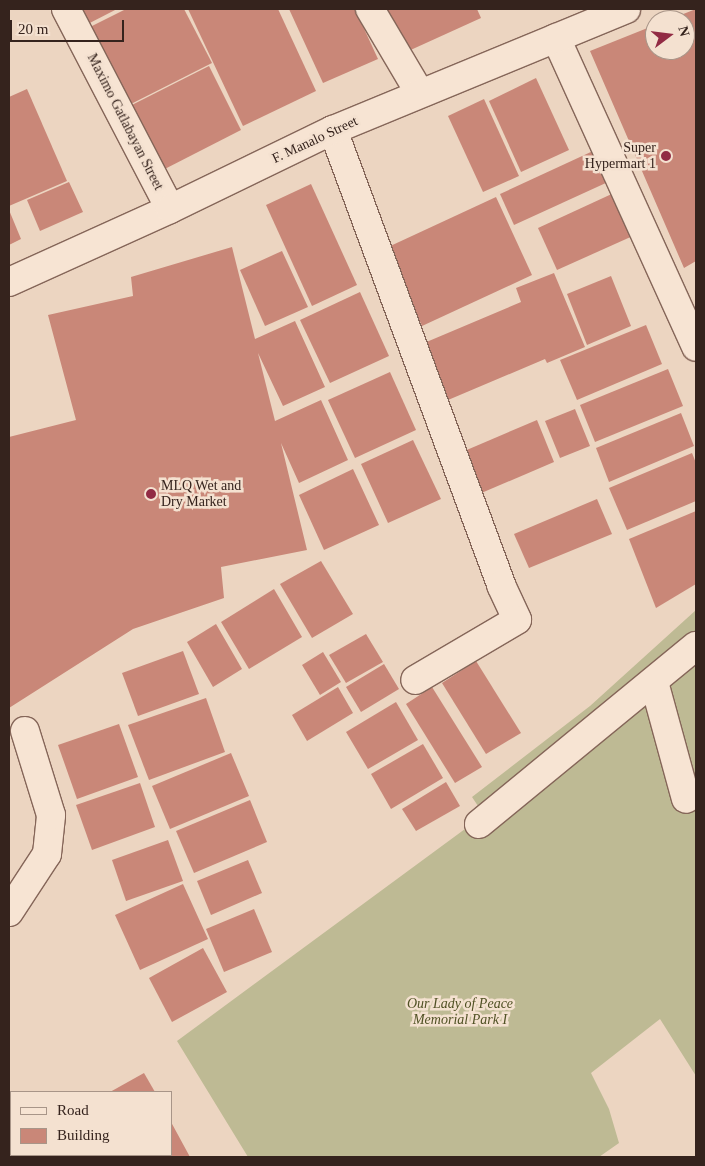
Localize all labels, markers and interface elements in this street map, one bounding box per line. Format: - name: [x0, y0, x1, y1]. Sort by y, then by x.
- scale bar: [12, 10, 126, 42]
- north arrow: [645, 10, 695, 60]
- text: 20 m: [18, 21, 48, 37]
- text: N: [675, 24, 693, 38]
- street label: Maximo Gatlabayan Street: [83, 51, 167, 193]
- street label: F. Manalo Street: [269, 113, 361, 167]
- place label: Super Hypermart 1: [585, 140, 656, 172]
- marker: Super Hypermart 1: [660, 150, 672, 162]
- place label: MLQ Wet and Dry Market: [161, 478, 242, 511]
- marker: MLQ Wet and Dry Market: [145, 488, 157, 500]
- park label: Our Lady of Peace Memorial Park I: [407, 996, 513, 1028]
- legend: [10, 1091, 172, 1156]
- text: Road: [57, 1102, 89, 1118]
- text: Building: [57, 1127, 110, 1143]

